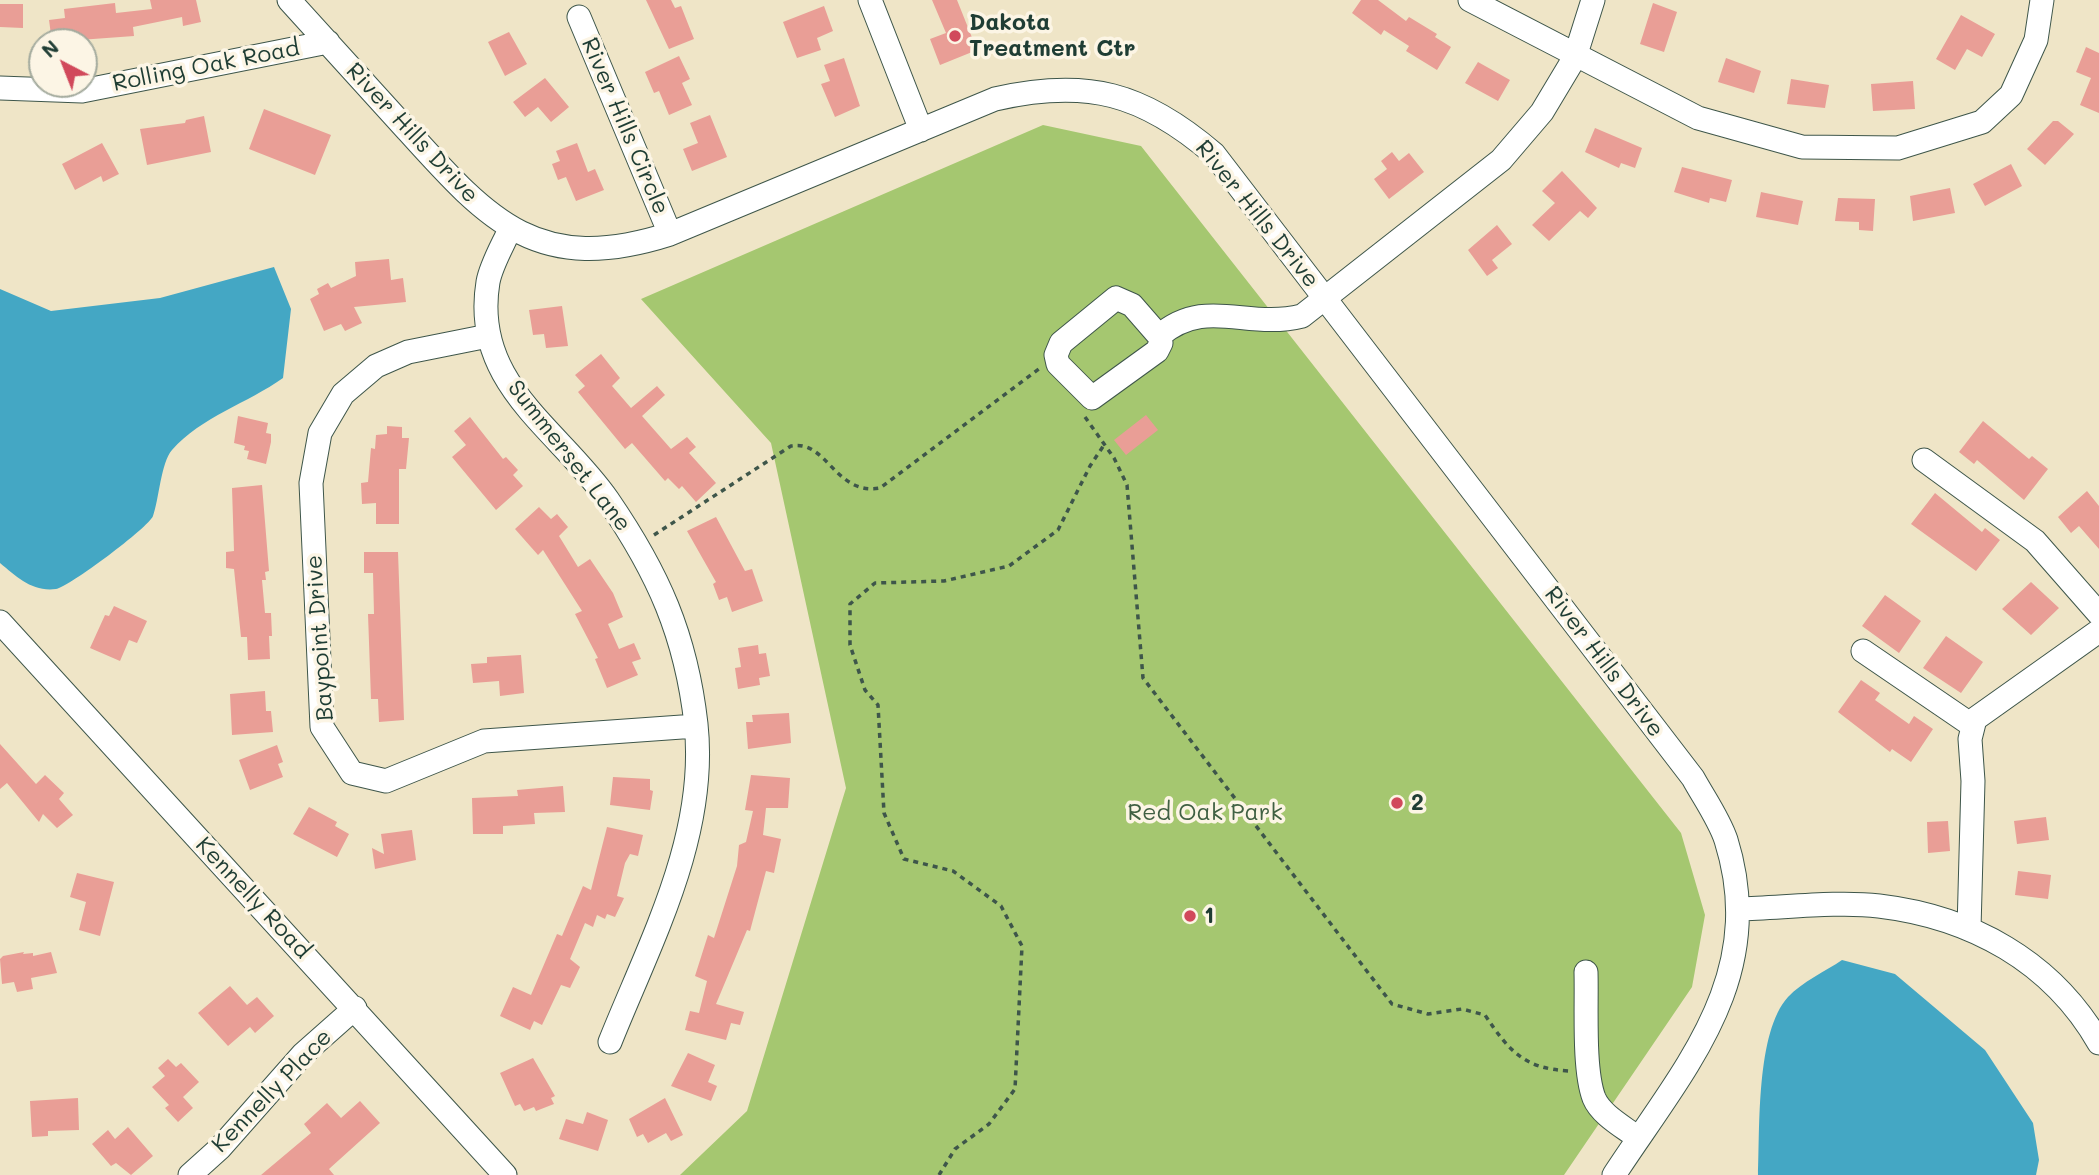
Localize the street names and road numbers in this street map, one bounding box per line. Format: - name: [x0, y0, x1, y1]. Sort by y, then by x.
- street label: Rolling Oak Road: [110, 34, 302, 98]
- street label: River Hills Circle: [575, 34, 675, 218]
- street label: River Hills Drive: [340, 57, 484, 209]
- street label: River Hills Drive: [1189, 135, 1325, 293]
- street label: Summerset Lane: [501, 375, 637, 537]
- street label: Baypoint Drive: [300, 554, 340, 722]
- street label: River Hills Drive: [1538, 581, 1670, 743]
- street label: Kennelly Road: [190, 831, 316, 965]
- street label: Kennelly Place: [206, 1024, 338, 1158]

